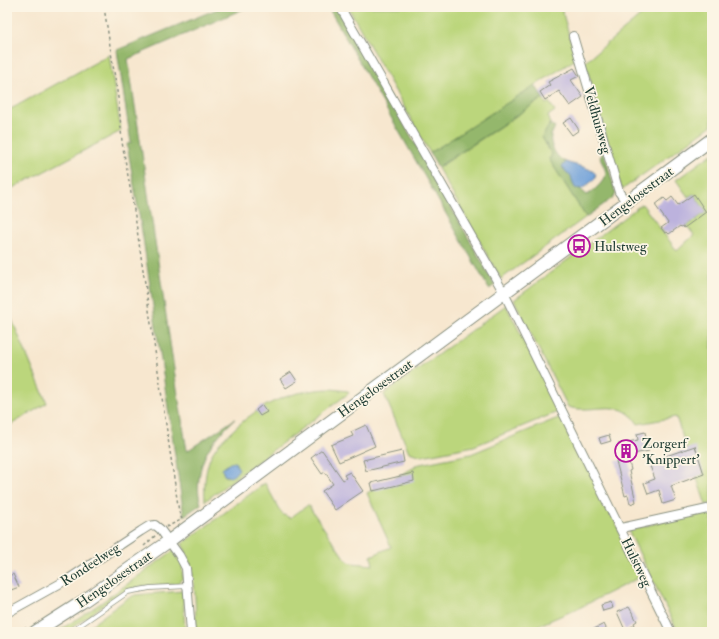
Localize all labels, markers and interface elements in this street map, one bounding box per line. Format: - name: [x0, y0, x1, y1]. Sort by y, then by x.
- street label: Veldhuisweg: [580, 84, 616, 157]
- street label: Hengelosestraat: [596, 163, 677, 230]
- bus stop icon: Hulstweg: [566, 233, 592, 259]
- place label: Hulstweg: [594, 238, 648, 255]
- street label: Hengelosestraat: [334, 355, 417, 421]
- place label: Zorgerf 'Knippert': [642, 435, 700, 469]
- building icon: Zorgerf 'Knippert': [613, 438, 639, 464]
- street label: Hulstweg: [617, 535, 656, 591]
- street label: Rondeelweg: [57, 538, 124, 590]
- street label: Hengelosestraat: [73, 547, 156, 612]

